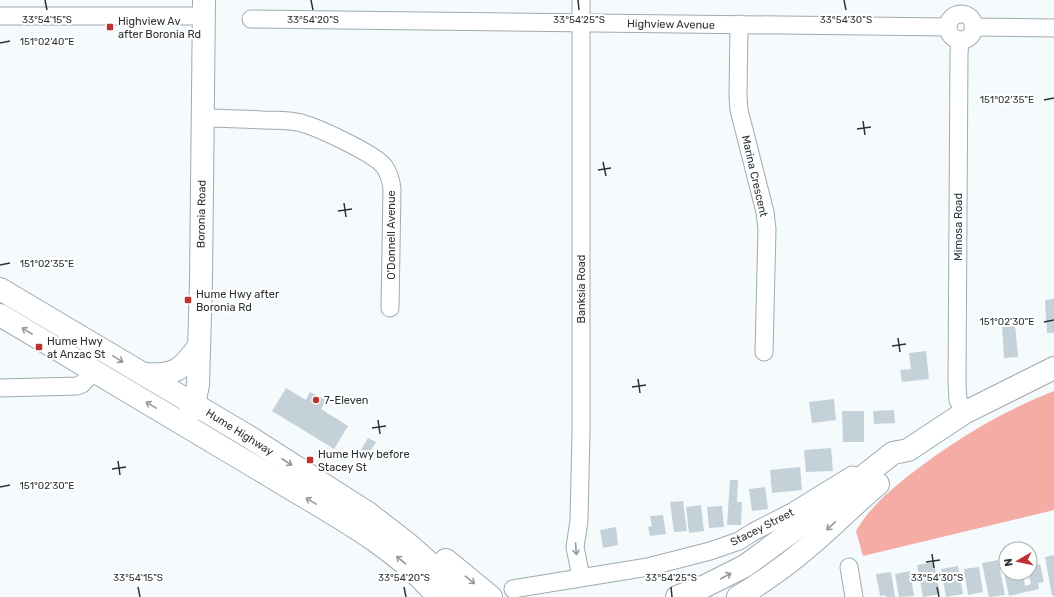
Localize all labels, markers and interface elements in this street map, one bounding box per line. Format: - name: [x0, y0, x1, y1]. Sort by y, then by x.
- text: 33°54'15"S: [22, 14, 72, 26]
- text: 33°54'20"S: [287, 14, 339, 26]
- text: 33°54'25"S: [553, 14, 605, 26]
- text: 33°54'30"S: [820, 14, 872, 26]
- place label: Highview Av after Boronia Rd: [118, 15, 201, 41]
- street label: Highview Avenue: [627, 17, 715, 32]
- marker: Highview Av after Boronia Rd: [105, 22, 115, 32]
- text: 151°02'40"E: [20, 36, 74, 48]
- text: 151°02'35"E: [980, 94, 1034, 106]
- street label: Marina Crescent: [739, 134, 770, 219]
- street label: Boronia Road: [194, 180, 209, 248]
- street label: O'Donnell Avenue: [385, 190, 398, 280]
- street label: Mimosa Road: [952, 193, 965, 261]
- street label: Banksia Road: [575, 255, 588, 323]
- text: 151°02'35"E: [20, 258, 74, 270]
- place label: Hume Hwy after Boronia Rd: [196, 288, 280, 314]
- marker: Hume Hwy after Boronia Rd: [183, 295, 193, 305]
- text: 151°02'30"E: [980, 316, 1034, 328]
- one-way arrow: [22, 327, 33, 335]
- place label: Hume Hwy at Anzac St: [47, 335, 106, 361]
- marker: Hume Hwy at Anzac St: [34, 342, 44, 352]
- one-way arrow: [112, 355, 124, 363]
- place label: 7-Eleven: [324, 394, 369, 407]
- marker: 7-Eleven: [311, 395, 321, 405]
- one-way arrow: [145, 400, 157, 408]
- street label: Hume Highway: [203, 406, 276, 458]
- place label: Hume Hwy before Stacey St: [318, 448, 410, 474]
- marker: Hume Hwy before Stacey St: [305, 455, 315, 465]
- one-way arrow: [281, 458, 292, 466]
- text: 151°02'30"E: [20, 480, 74, 492]
- one-way arrow: [306, 497, 317, 505]
- street label: Stacey Street: [728, 506, 797, 549]
- one-way arrow: [826, 521, 837, 530]
- north arrow: [998, 541, 1038, 581]
- one-way arrow: [573, 542, 580, 555]
- one-way arrow: [395, 556, 406, 564]
- text: N: [1002, 557, 1016, 567]
- text: 33°54'15"S: [113, 572, 163, 584]
- text: 33°54'20"S: [378, 572, 430, 584]
- text: 33°54'25"S: [645, 572, 697, 584]
- one-way arrow: [720, 572, 732, 580]
- text: 33°54'30"S: [911, 572, 963, 584]
- one-way arrow: [465, 576, 476, 585]

